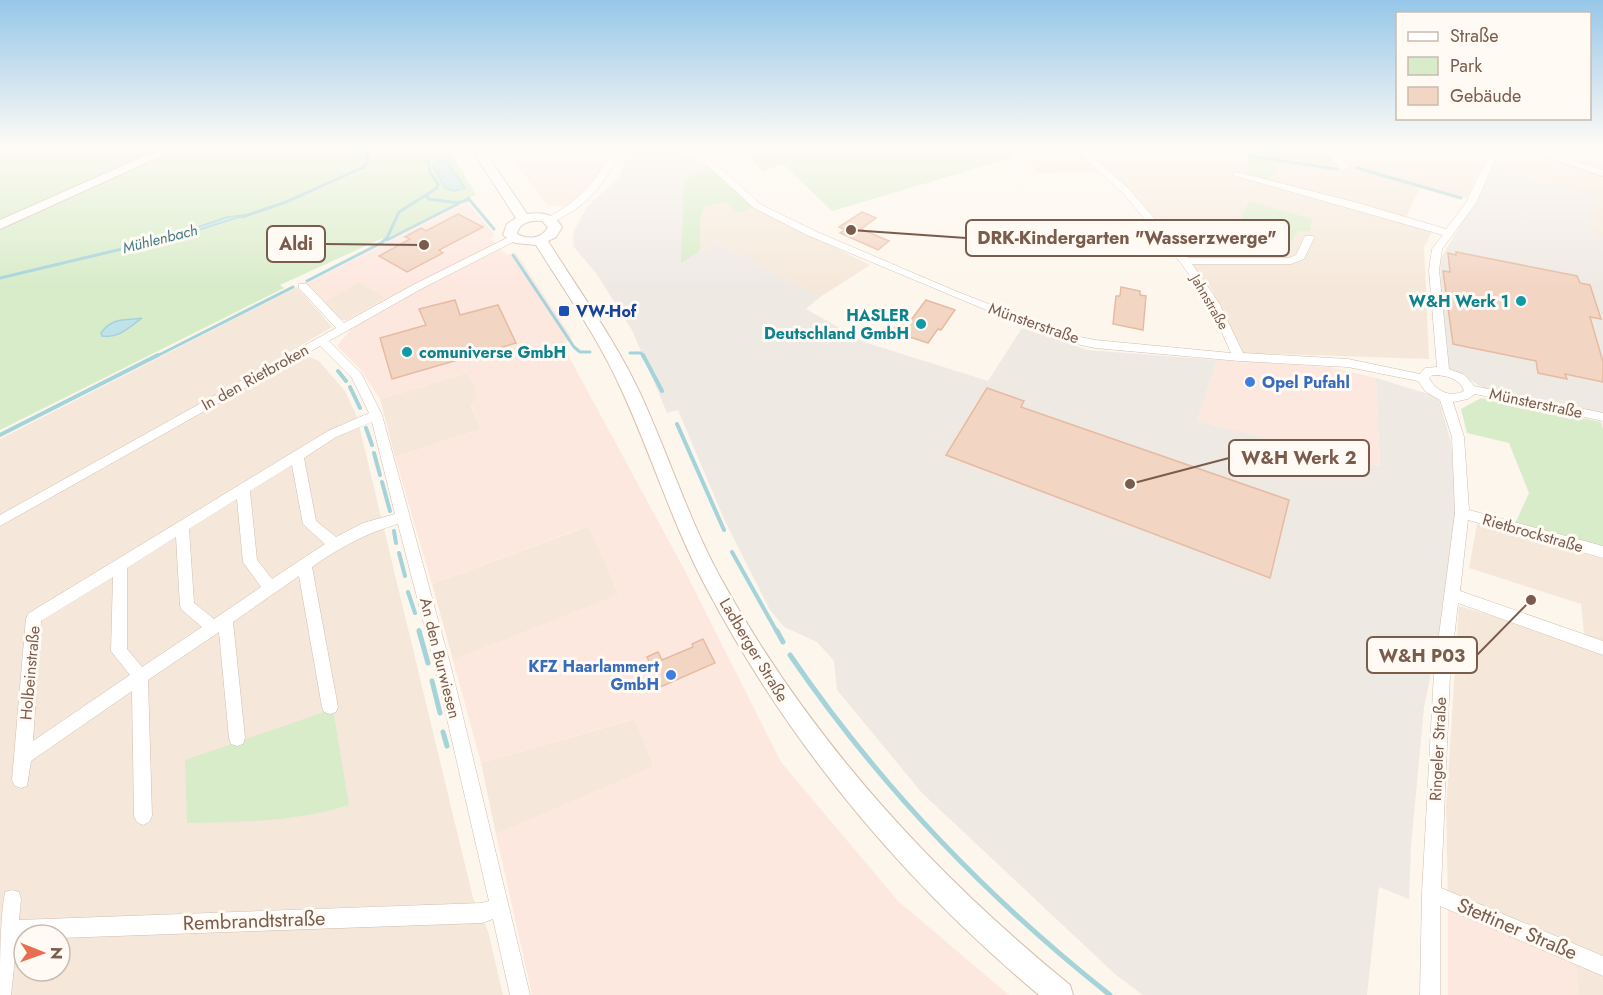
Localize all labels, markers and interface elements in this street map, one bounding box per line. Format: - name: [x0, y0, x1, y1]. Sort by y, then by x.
- legend: [1396, 12, 1591, 120]
- text: Straße: [1450, 23, 1498, 49]
- text: Park: [1450, 53, 1482, 79]
- text: Gebäude: [1450, 83, 1521, 109]
- water label: Mühlenbach: [120, 219, 200, 259]
- callout: DRK-Kindergarten "Wasserzwerge": [966, 220, 1289, 256]
- text: DRK-Kindergarten "Wasserzwerge": [977, 225, 1277, 251]
- callout: Aldi: [267, 226, 325, 262]
- text: Aldi: [278, 231, 313, 257]
- street label: Jahnstraße: [1185, 269, 1234, 333]
- place label: W&H Werk 1: [1409, 290, 1509, 313]
- marker: W&H Werk 1: [1514, 294, 1528, 308]
- street label: Münsterstraße: [986, 297, 1082, 349]
- place label: VW-Hof: [575, 300, 638, 323]
- marker: VW-Hof: [557, 304, 571, 318]
- place label: HASLER Deutschland GmbH: [764, 304, 910, 345]
- marker: HASLER Deutschland GmbH: [914, 317, 928, 331]
- street label: In den Rietbroken: [197, 338, 313, 416]
- place label: comuniverse GmbH: [419, 341, 566, 364]
- marker: comuniverse GmbH: [400, 345, 414, 359]
- place label: Opel Pufahl: [1262, 371, 1350, 394]
- marker: Opel Pufahl: [1243, 375, 1257, 389]
- street label: Münsterstraße: [1487, 382, 1585, 424]
- callout: W&H Werk 2: [1229, 440, 1369, 476]
- text: W&H Werk 2: [1241, 445, 1357, 471]
- street label: Rietbrockstraße: [1480, 508, 1586, 558]
- street label: Ladberger Straße: [714, 594, 794, 706]
- street label: An den Burwiesen: [414, 595, 466, 721]
- street label: Holbeinstraße: [14, 625, 46, 721]
- callout: W&H P03: [1367, 637, 1477, 673]
- text: W&H P03: [1379, 643, 1465, 669]
- place label: KFZ Haarlammert GmbH: [528, 655, 660, 696]
- marker: KFZ Haarlammert GmbH: [664, 668, 678, 682]
- street label: Ringeler Straße: [1424, 696, 1452, 802]
- street label: Stettiner Straße: [1452, 891, 1582, 967]
- street label: Rembrandtstraße: [182, 904, 326, 938]
- north arrow: [12, 923, 72, 983]
- text: N: [45, 947, 68, 960]

